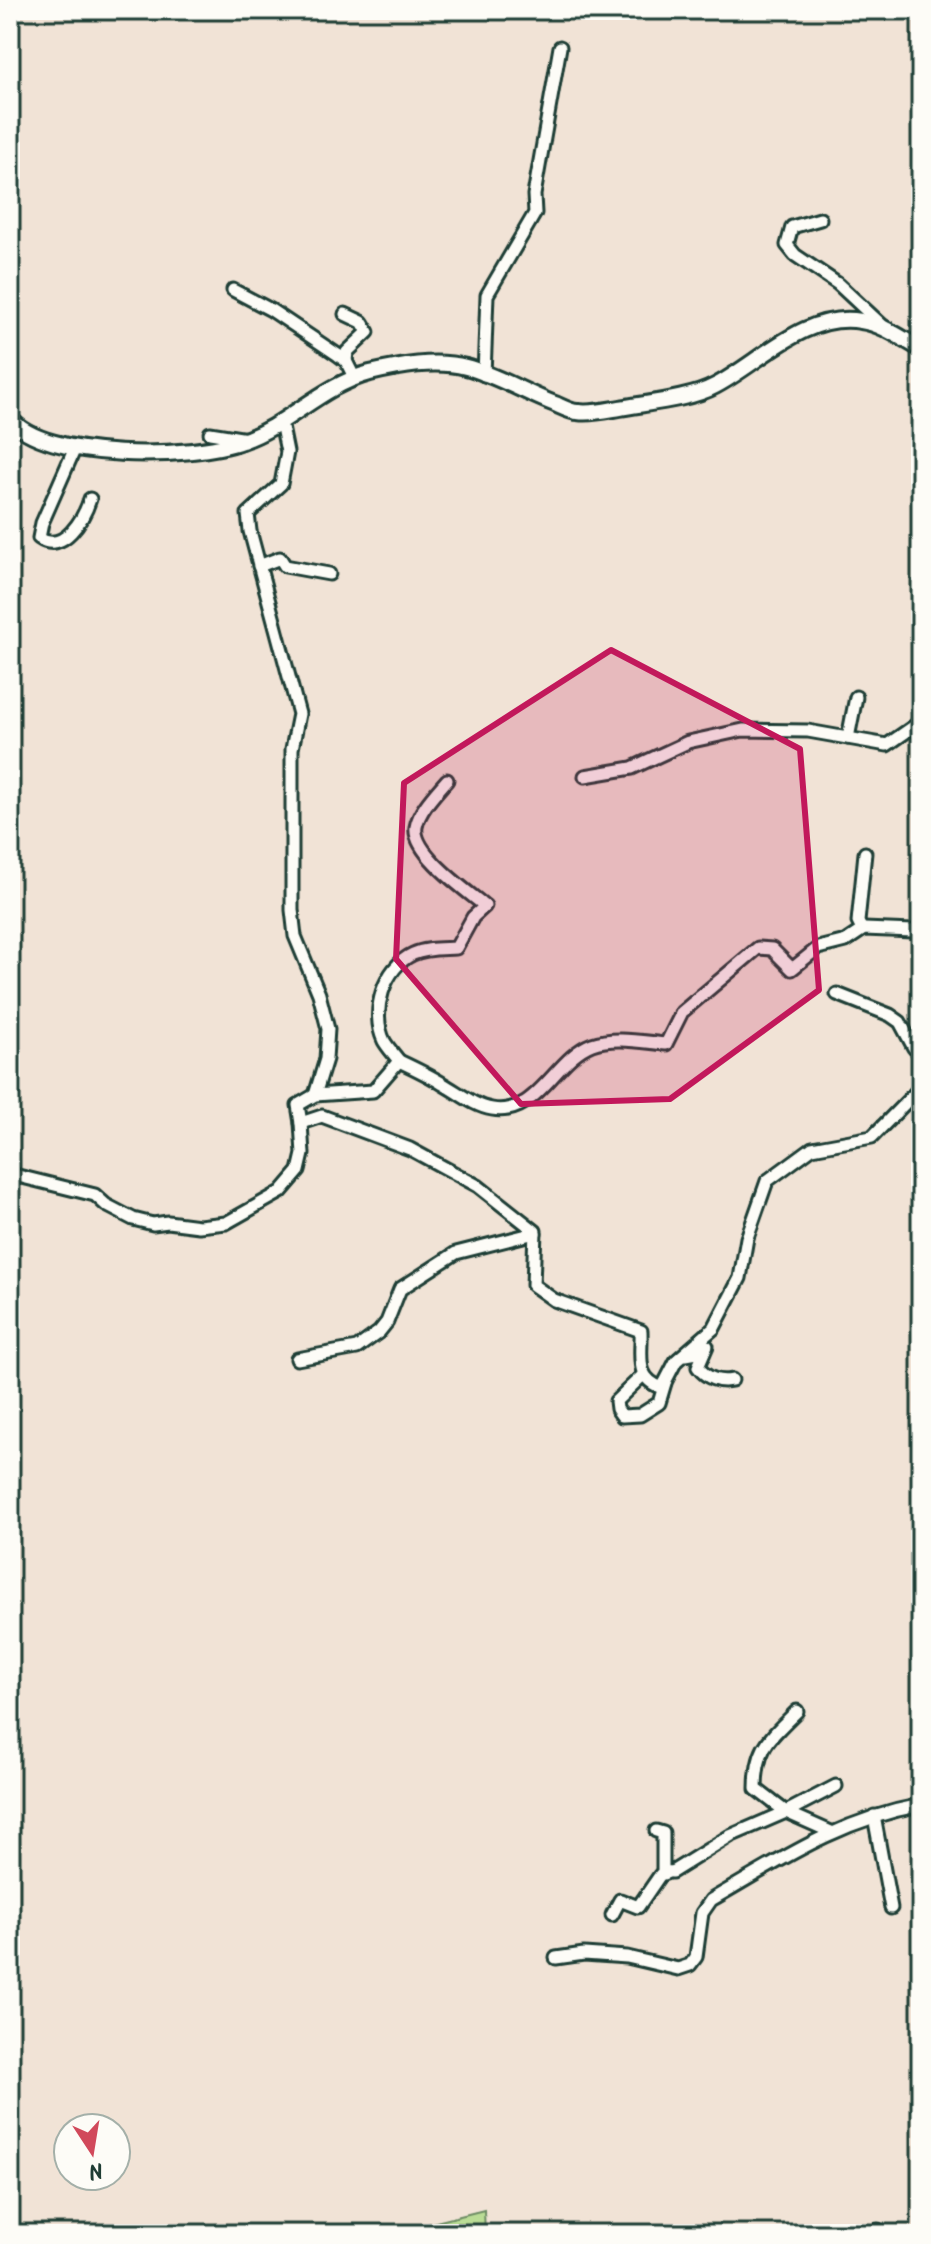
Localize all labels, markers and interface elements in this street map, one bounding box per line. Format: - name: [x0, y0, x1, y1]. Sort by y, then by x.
- north arrow: [52, 2112, 132, 2192]
- text: N: [85, 2151, 106, 2188]

